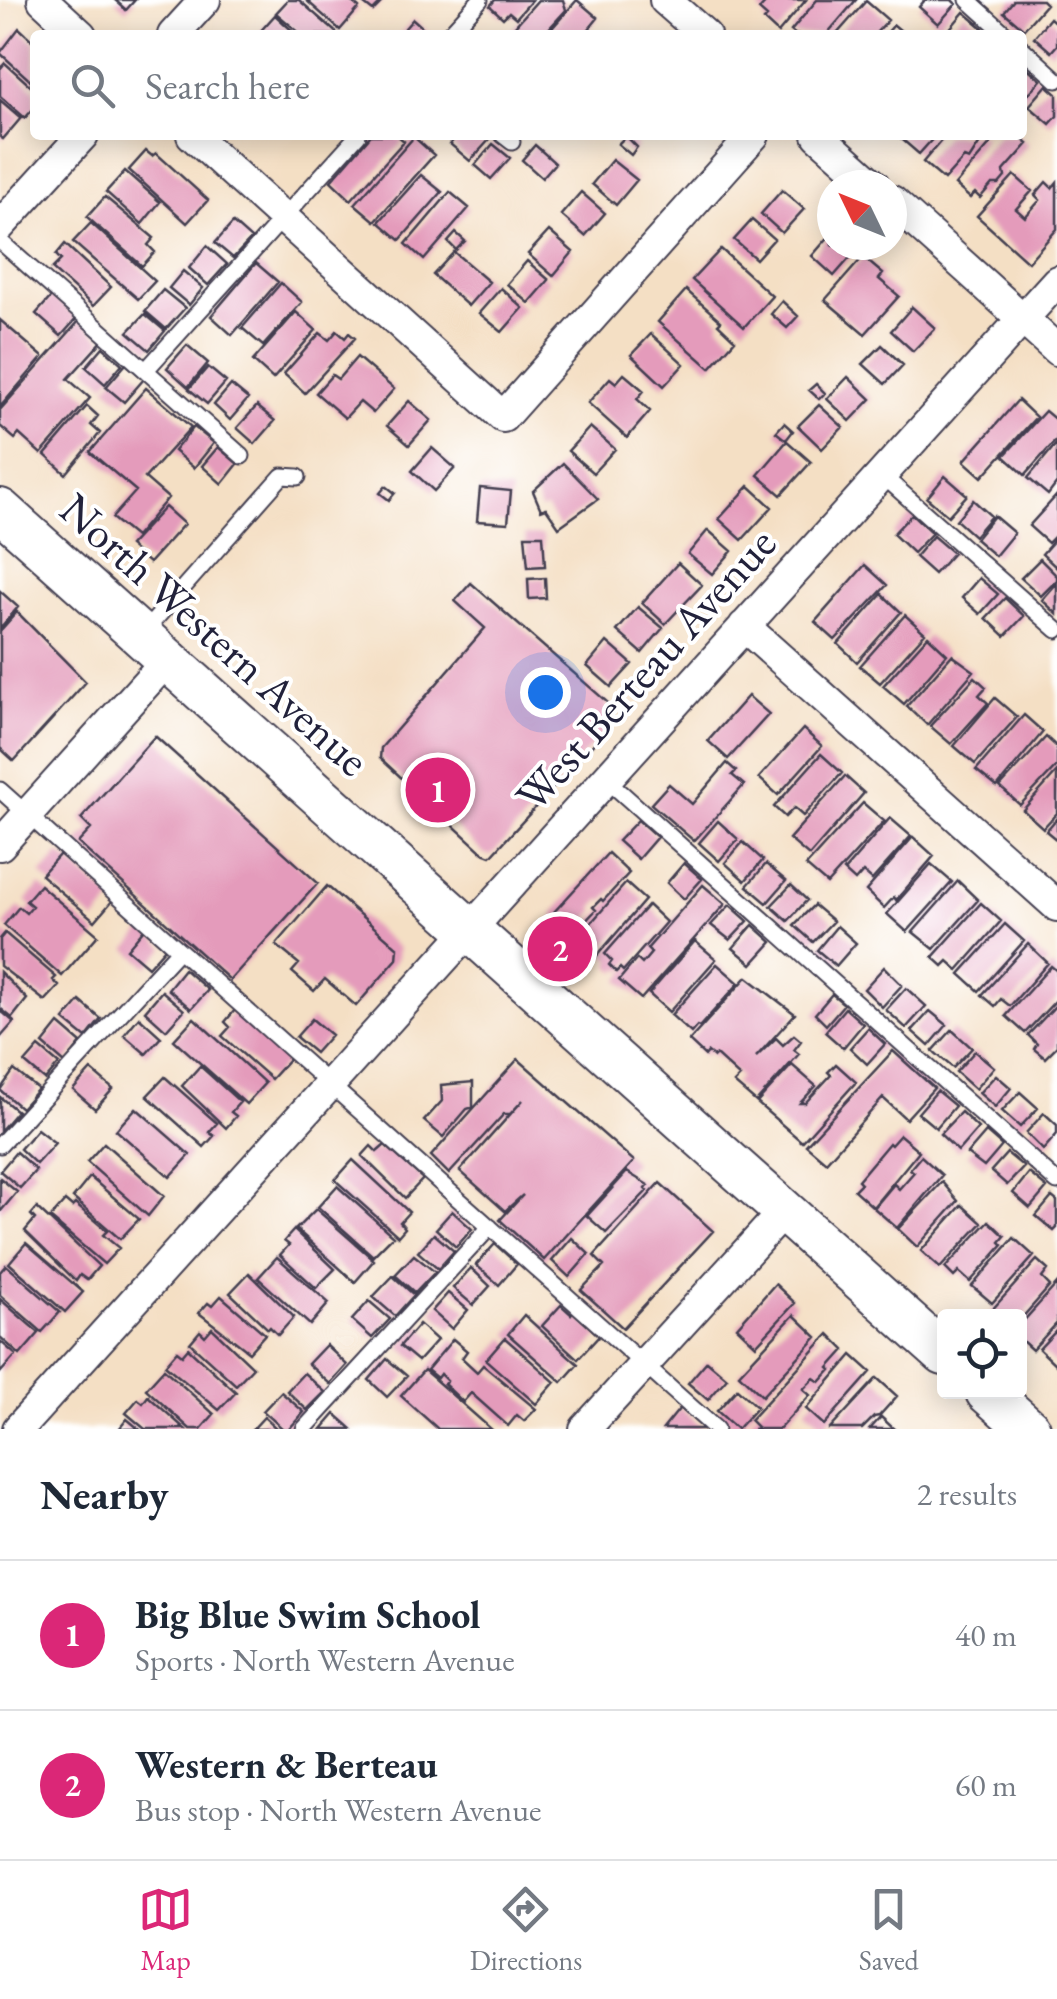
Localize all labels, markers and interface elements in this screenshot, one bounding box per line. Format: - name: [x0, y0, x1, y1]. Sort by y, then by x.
- search box: [30, 30, 1027, 140]
- icon: search: [65, 58, 120, 113]
- text: Search here: [145, 61, 310, 110]
- north arrow: [817, 170, 907, 260]
- street label: North Western Avenue: [48, 480, 382, 788]
- street label: West Berteau Avenue: [502, 515, 788, 823]
- your location: [520, 667, 571, 718]
- pin: 1: [406, 752, 470, 828]
- pin: 2: [528, 912, 592, 986]
- map controls: [937, 1309, 1027, 1399]
- button: locate: [937, 1309, 1027, 1399]
- text: Nearby: [40, 1467, 169, 1522]
- text: 2 results: [917, 1473, 1017, 1515]
- text: Big Blue Swim School: [135, 1590, 481, 1639]
- text: 1: [64, 1614, 81, 1656]
- text: 40 m: [955, 1614, 1017, 1656]
- text: Sports · North Western Avenue: [135, 1639, 515, 1681]
- text: Western & Berteau: [135, 1740, 438, 1789]
- text: 2: [64, 1764, 81, 1806]
- text: 60 m: [955, 1764, 1017, 1806]
- text: Bus stop · North Western Avenue: [135, 1789, 542, 1831]
- tab: Map: [138, 1882, 193, 1978]
- tab: Directions: [470, 1882, 582, 1978]
- tab: Saved: [859, 1882, 919, 1978]

